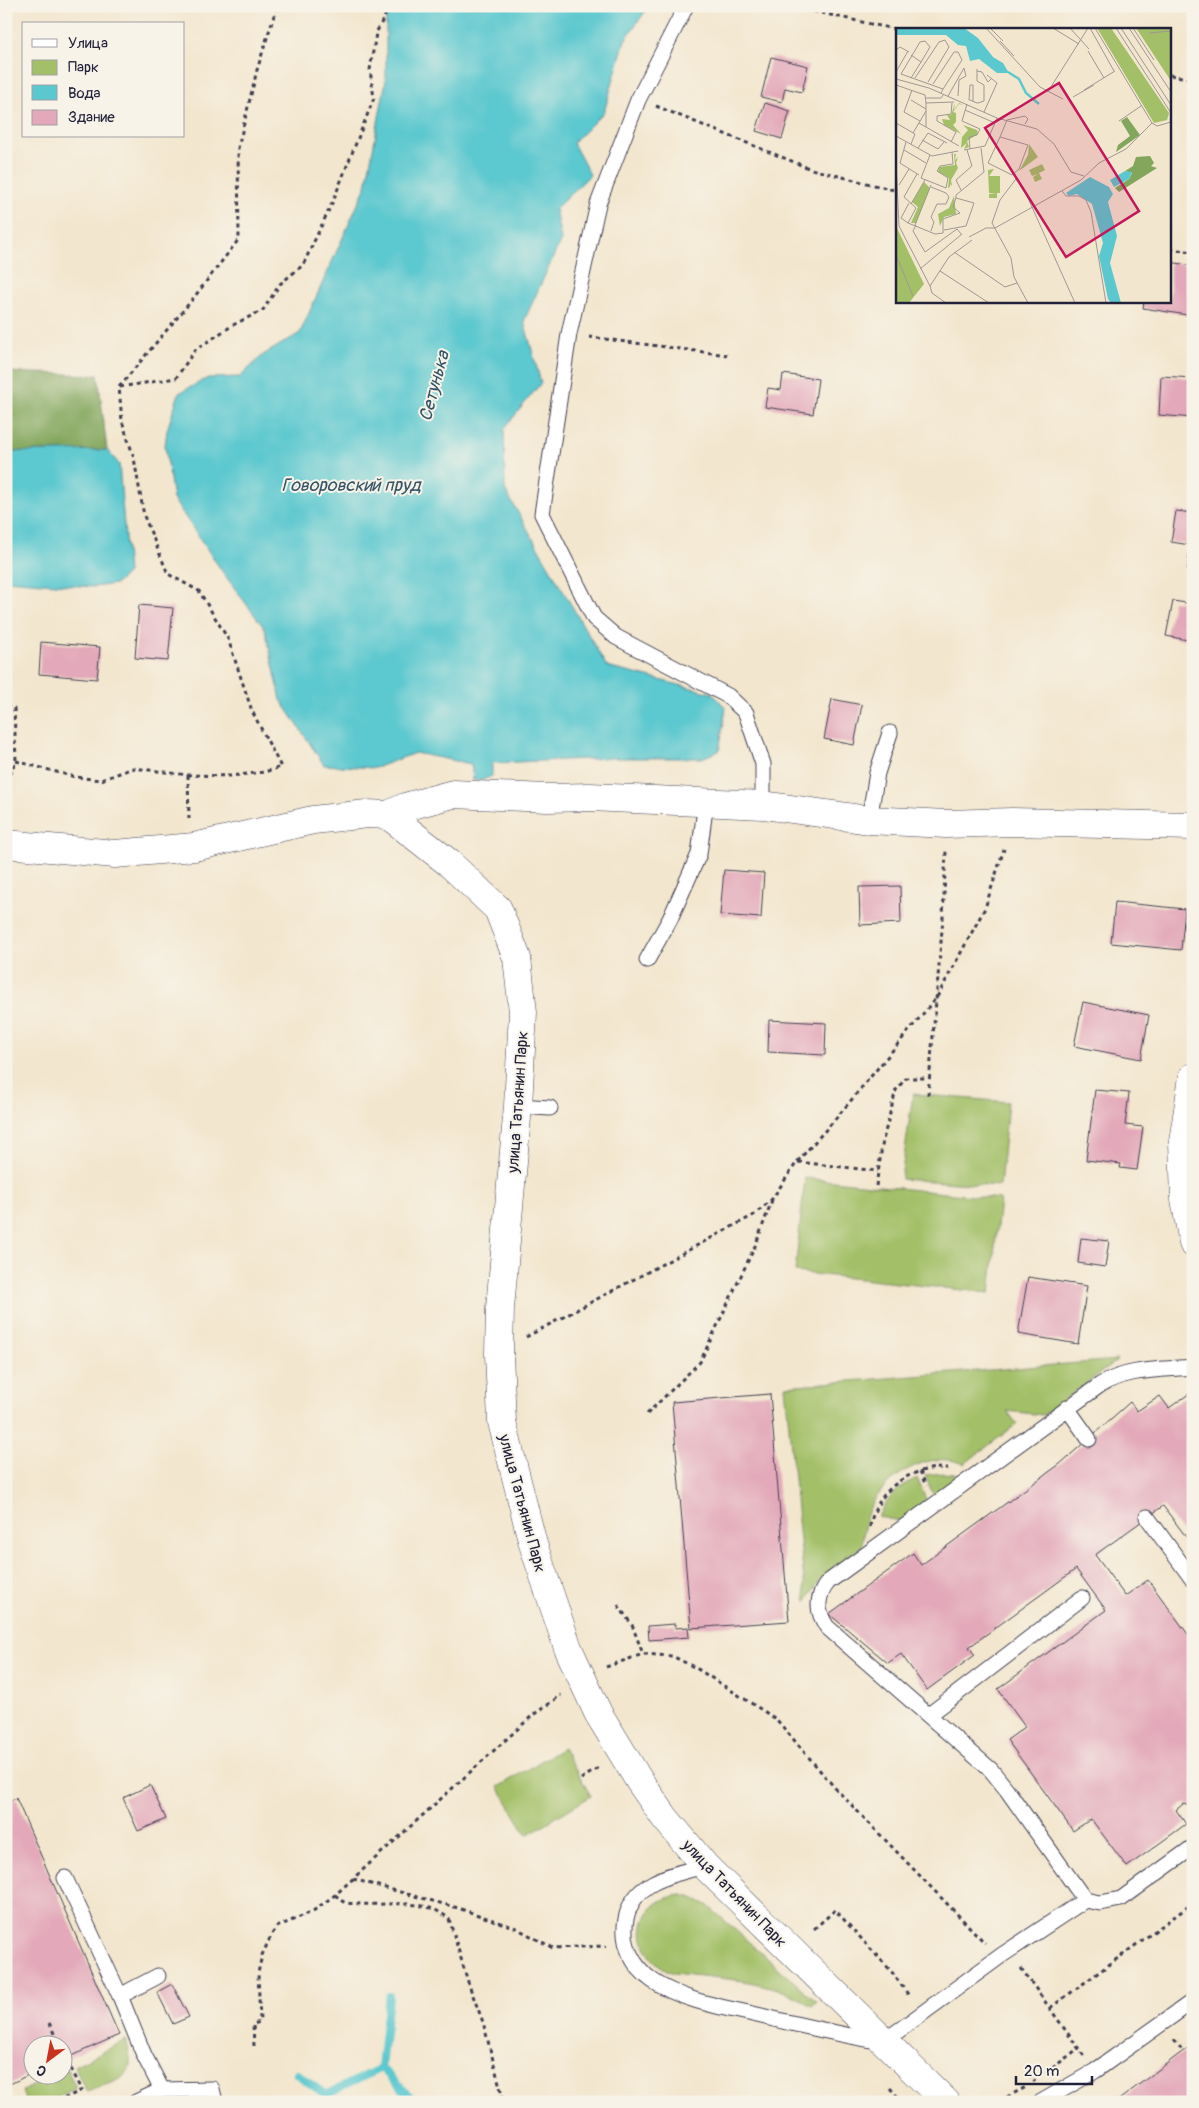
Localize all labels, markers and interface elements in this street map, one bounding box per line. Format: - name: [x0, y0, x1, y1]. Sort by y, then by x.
- legend: [22, 22, 185, 138]
- inset map: [896, 28, 1172, 302]
- text: Улица: [68, 34, 108, 53]
- text: Парк: [68, 58, 99, 77]
- text: Вода: [68, 84, 101, 103]
- text: Здание: [68, 108, 115, 127]
- water label: Сетунька: [414, 347, 455, 424]
- water label: Говоровский пруд: [282, 474, 423, 497]
- street label: улица Татьянин Парк: [503, 1031, 533, 1175]
- street label: улица Татьянин Парк: [494, 1431, 550, 1574]
- street label: улица Татьянин Парк: [677, 1835, 791, 1952]
- north arrow: [22, 2036, 72, 2086]
- scale bar: [1016, 2053, 1093, 2085]
- text: С: [33, 2061, 50, 2080]
- text: 20 m: [1024, 2062, 1059, 2081]

